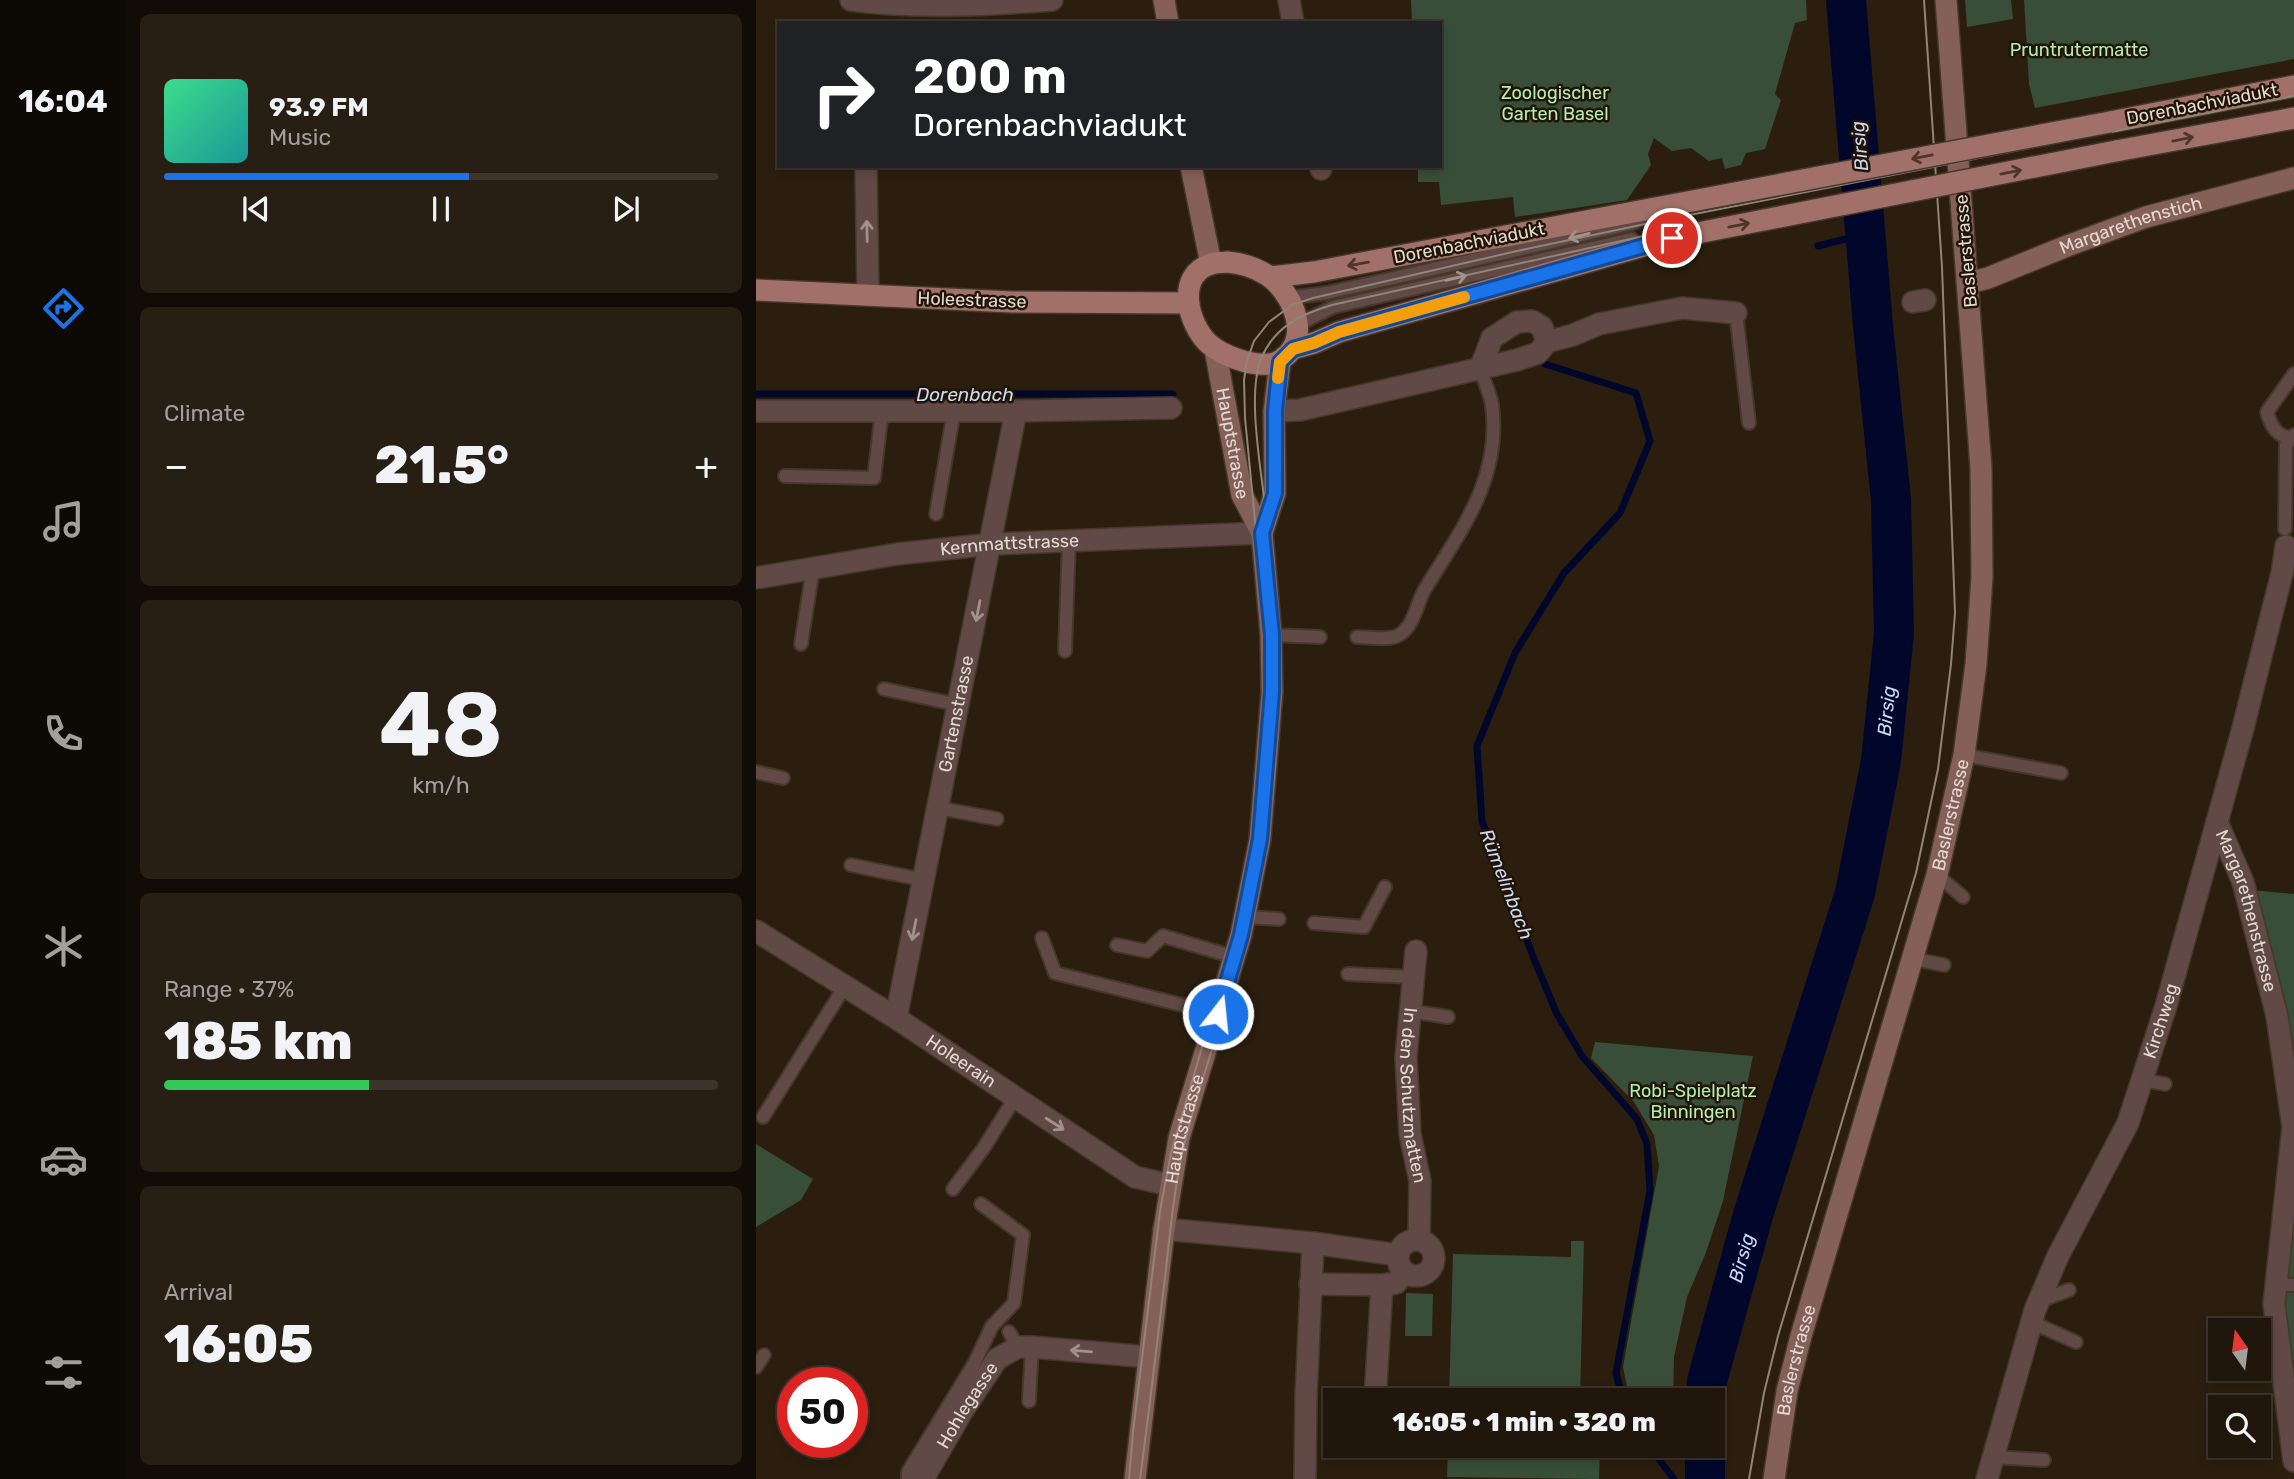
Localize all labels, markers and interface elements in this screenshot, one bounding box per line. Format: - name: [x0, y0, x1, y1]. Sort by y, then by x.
- park label: Pruntrutermatte: [2010, 39, 2148, 61]
- text: 200 m: [913, 47, 1067, 105]
- icon: right: [798, 49, 889, 140]
- street label: Dorenbachviadukt: [2124, 79, 2280, 129]
- text: 16:04: [18, 82, 108, 120]
- park label: Zoologischer Garten Basel: [1501, 82, 1609, 125]
- text: 93.9 FM: [269, 92, 369, 123]
- text: Dorenbachviadukt: [913, 106, 1186, 144]
- water label: Birsig: [1846, 120, 1873, 172]
- text: Music: [269, 123, 331, 151]
- one-way arrow: [2171, 131, 2194, 145]
- one-way arrow: [1911, 151, 1934, 165]
- one-way arrow: [1999, 164, 2021, 178]
- icon: previous: [237, 190, 275, 228]
- icon: pause: [422, 190, 460, 228]
- icon: next: [607, 190, 645, 228]
- street label: Margarethenstich: [2056, 192, 2204, 259]
- street label: Baslerstrasse: [1950, 193, 1982, 309]
- pin: [1642, 208, 1702, 268]
- one-way arrow: [1727, 217, 1750, 231]
- street label: Dorenbachviadukt: [1391, 218, 1547, 268]
- icon: arrive: [1653, 219, 1691, 257]
- one-way arrow: [861, 220, 874, 243]
- one-way arrow: [1568, 230, 1591, 243]
- one-way arrow: [1347, 258, 1370, 271]
- one-way arrow: [1444, 271, 1467, 285]
- icon: directions: [39, 284, 88, 333]
- street label: Holeestrasse: [917, 287, 1027, 313]
- water label: Dorenbach: [916, 383, 1014, 406]
- street label: Hauptstrasse: [1211, 386, 1254, 501]
- text: Climate: [164, 399, 245, 427]
- text: 21.5°: [374, 434, 509, 496]
- text: −: [164, 443, 189, 489]
- text: +: [694, 443, 718, 489]
- icon: music: [39, 497, 88, 546]
- street label: Kernmattstrasse: [939, 529, 1080, 560]
- one-way arrow: [971, 599, 985, 622]
- street label: Gartenstrasse: [934, 654, 978, 774]
- text: 48: [379, 671, 503, 779]
- water label: Birsig: [1873, 685, 1901, 737]
- icon: phone: [39, 709, 88, 758]
- street label: Baslerstrasse: [1927, 757, 1974, 873]
- text: km/h: [412, 771, 470, 799]
- water label: Rümelinbach: [1475, 826, 1538, 943]
- street label: Margarethenstrasse: [2211, 827, 2281, 994]
- one-way arrow: [907, 918, 920, 941]
- icon: climate: [39, 922, 88, 971]
- text: Range · 37%: [164, 975, 294, 1003]
- position arrow: [1181, 977, 1255, 1051]
- street label: Kirchweg: [2139, 981, 2183, 1061]
- street label: In den Schutzmatten: [1395, 1006, 1431, 1185]
- text: 185 km: [164, 1010, 353, 1072]
- street label: Holeerain: [922, 1030, 1000, 1093]
- street label: Hauptstrasse: [1161, 1071, 1209, 1185]
- park label: Robi-Spielplatz Binningen: [1629, 1080, 1757, 1123]
- one-way arrow: [1045, 1117, 1064, 1132]
- icon: car: [39, 1135, 88, 1184]
- water label: Birsig: [1724, 1231, 1759, 1285]
- text: Arrival: [164, 1278, 233, 1306]
- street label: Baslerstrasse: [1772, 1302, 1821, 1417]
- text: 16:05: [164, 1313, 313, 1375]
- north arrow: [2208, 1318, 2272, 1381]
- map controls: [2208, 1318, 2271, 1458]
- one-way arrow: [1070, 1345, 1093, 1358]
- icon: filters: [39, 1348, 88, 1397]
- street label: Hohlegasse: [932, 1358, 1003, 1452]
- speed limit sign: 50: [777, 1367, 868, 1458]
- button: search: [2208, 1395, 2271, 1458]
- text: 16:05 · 1 min · 320 m: [1392, 1407, 1656, 1438]

